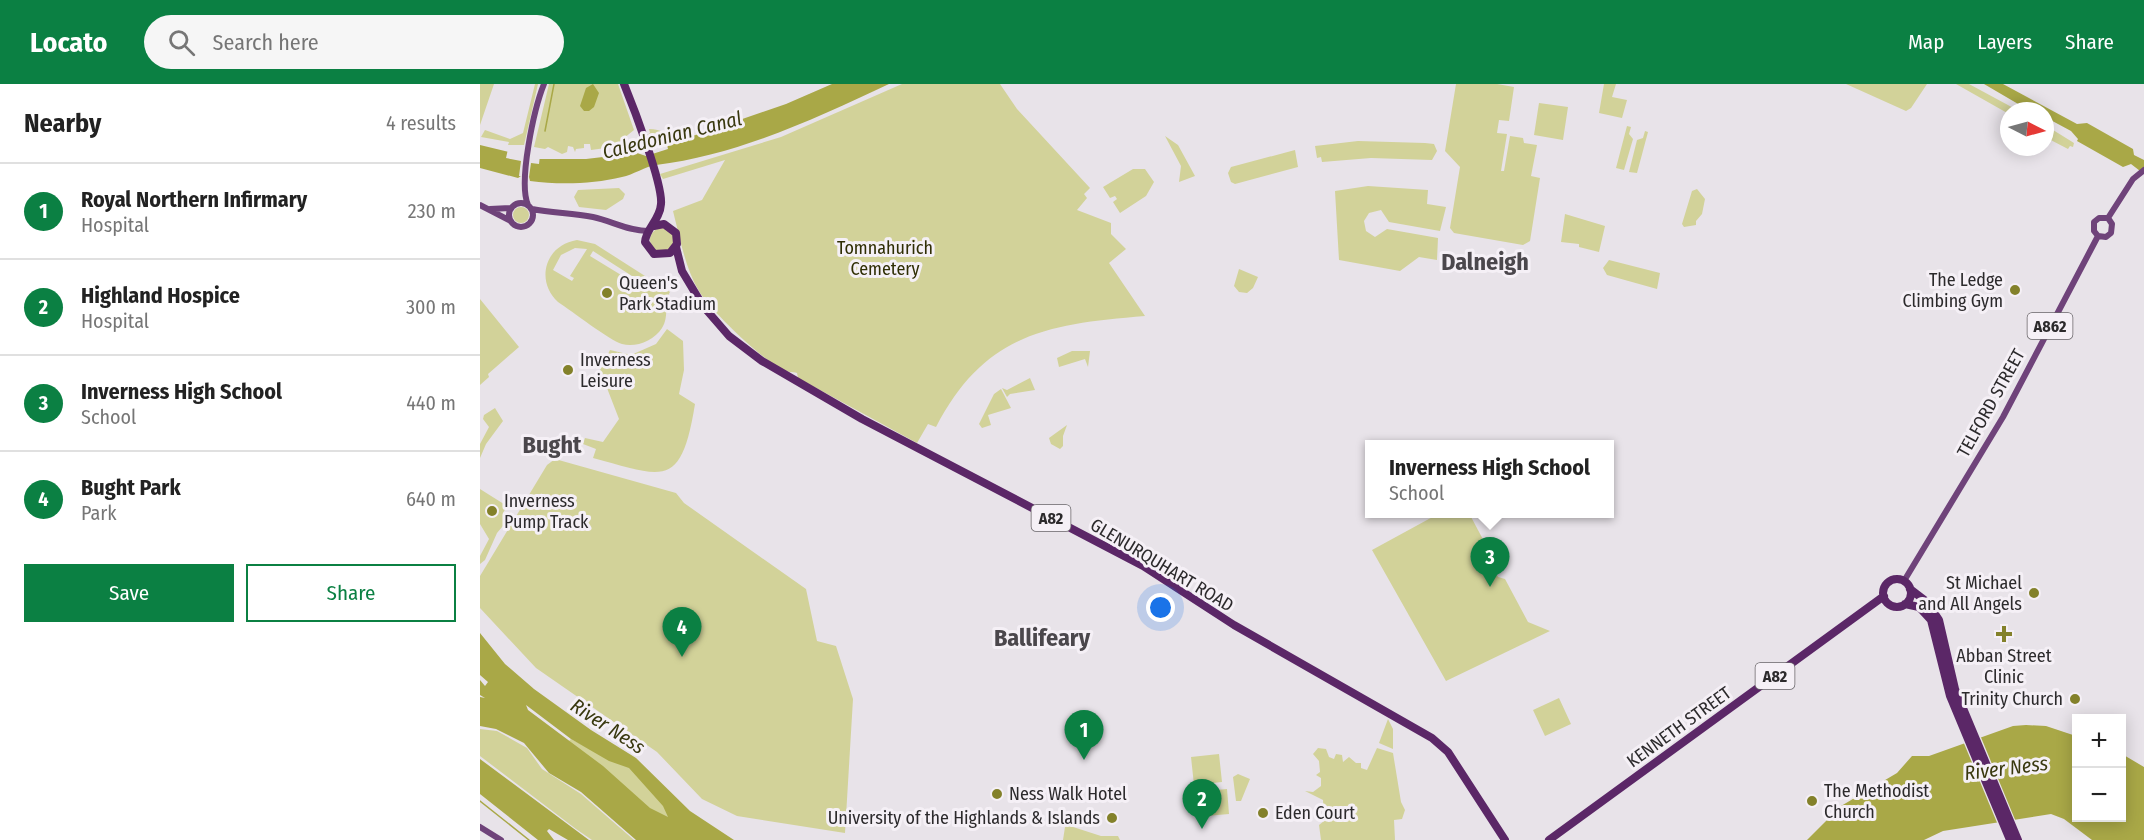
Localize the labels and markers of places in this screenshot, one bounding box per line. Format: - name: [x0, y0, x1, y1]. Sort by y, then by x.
- place label: The Ledge Climbing Gym: [1902, 269, 2003, 312]
- place label: Queen's Park Stadium: [619, 272, 716, 315]
- marker: The Ledge Climbing Gym: [2008, 283, 2022, 297]
- marker: Queen's Park Stadium: [600, 286, 614, 300]
- place label: Inverness Leisure: [580, 349, 651, 392]
- marker: Inverness Leisure: [561, 363, 575, 377]
- place label: Inverness Pump Track: [504, 490, 589, 533]
- marker: Inverness Pump Track: [485, 504, 499, 518]
- pin: 3: [1470, 538, 1510, 587]
- place label: St Michael and All Angels: [1918, 572, 2022, 615]
- marker: St Michael and All Angels: [2027, 586, 2041, 600]
- pin: 4: [662, 608, 702, 657]
- marker: Abban Street Clinic: [1995, 625, 2013, 643]
- place label: Abban Street Clinic: [1956, 645, 2052, 688]
- place label: Trinity Church: [1961, 688, 2063, 710]
- marker: Trinity Church: [2068, 692, 2082, 706]
- pin: 1: [1064, 710, 1104, 760]
- pin: 2: [1182, 780, 1222, 829]
- place label: The Methodist Church: [1824, 780, 1929, 823]
- place label: Ness Walk Hotel: [1009, 783, 1127, 805]
- marker: Ness Walk Hotel: [990, 787, 1004, 801]
- marker: The Methodist Church: [1805, 794, 1819, 808]
- place label: Eden Court: [1275, 802, 1355, 824]
- marker: Eden Court: [1256, 806, 1270, 820]
- place label: University of the Highlands & Islands: [828, 807, 1100, 829]
- marker: University of the Highlands & Islands: [1105, 811, 1119, 825]

